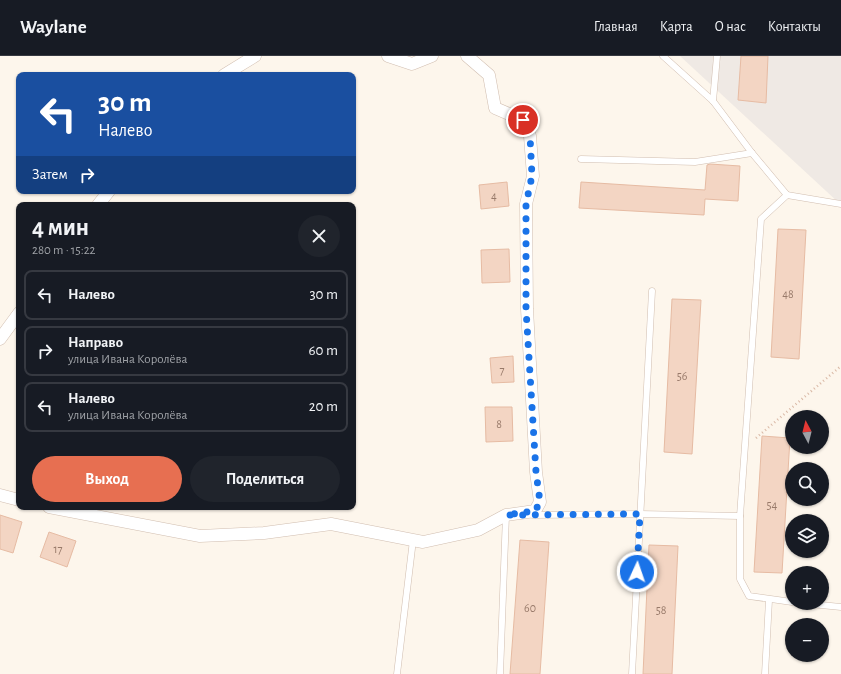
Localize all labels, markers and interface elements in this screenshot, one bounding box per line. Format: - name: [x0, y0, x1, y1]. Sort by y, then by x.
- text: Waylane: [20, 18, 87, 37]
- text: Главная: [594, 20, 638, 34]
- text: Карта: [660, 20, 693, 34]
- text: О нас: [715, 20, 746, 34]
- text: Контакты: [768, 20, 821, 34]
- icon: left: [32, 88, 84, 140]
- text: 30 m: [98, 89, 151, 117]
- pin: [506, 103, 540, 137]
- icon: arrive: [512, 109, 534, 131]
- text: Налево: [98, 122, 152, 140]
- icon: right: [76, 164, 98, 186]
- text: Затем: [32, 167, 68, 182]
- house number: 4: [491, 190, 497, 202]
- button: close: [298, 215, 340, 257]
- text: 4 мин: [32, 216, 89, 240]
- text: 280 m · 15:22: [32, 244, 95, 257]
- icon: left: [34, 284, 56, 306]
- text: Налево: [68, 287, 115, 302]
- text: 30 m: [309, 287, 338, 302]
- house number: 48: [782, 288, 794, 300]
- text: Направо: [68, 335, 123, 350]
- icon: right: [34, 340, 56, 362]
- text: 60 m: [309, 343, 338, 358]
- text: улица Ивана Королёва: [68, 353, 187, 366]
- house number: 7: [499, 364, 505, 376]
- house number: 56: [677, 370, 688, 382]
- text: Налево: [68, 391, 115, 406]
- icon: left: [34, 396, 56, 418]
- text: 20 m: [309, 399, 338, 414]
- text: улица Ивана Королёва: [68, 409, 187, 422]
- north arrow: [785, 410, 829, 454]
- map controls: [785, 410, 829, 662]
- house number: 8: [496, 418, 502, 430]
- button: Выход: [32, 456, 182, 502]
- button: Поделиться: [190, 456, 340, 502]
- button: search: [785, 462, 829, 506]
- house number: 54: [767, 499, 778, 511]
- button: layers: [785, 514, 829, 558]
- house number: 17: [53, 543, 63, 555]
- position arrow: [616, 551, 658, 593]
- button: +: [785, 566, 829, 610]
- house number: 60: [524, 602, 536, 614]
- house number: 58: [656, 604, 667, 616]
- button: −: [785, 618, 829, 662]

